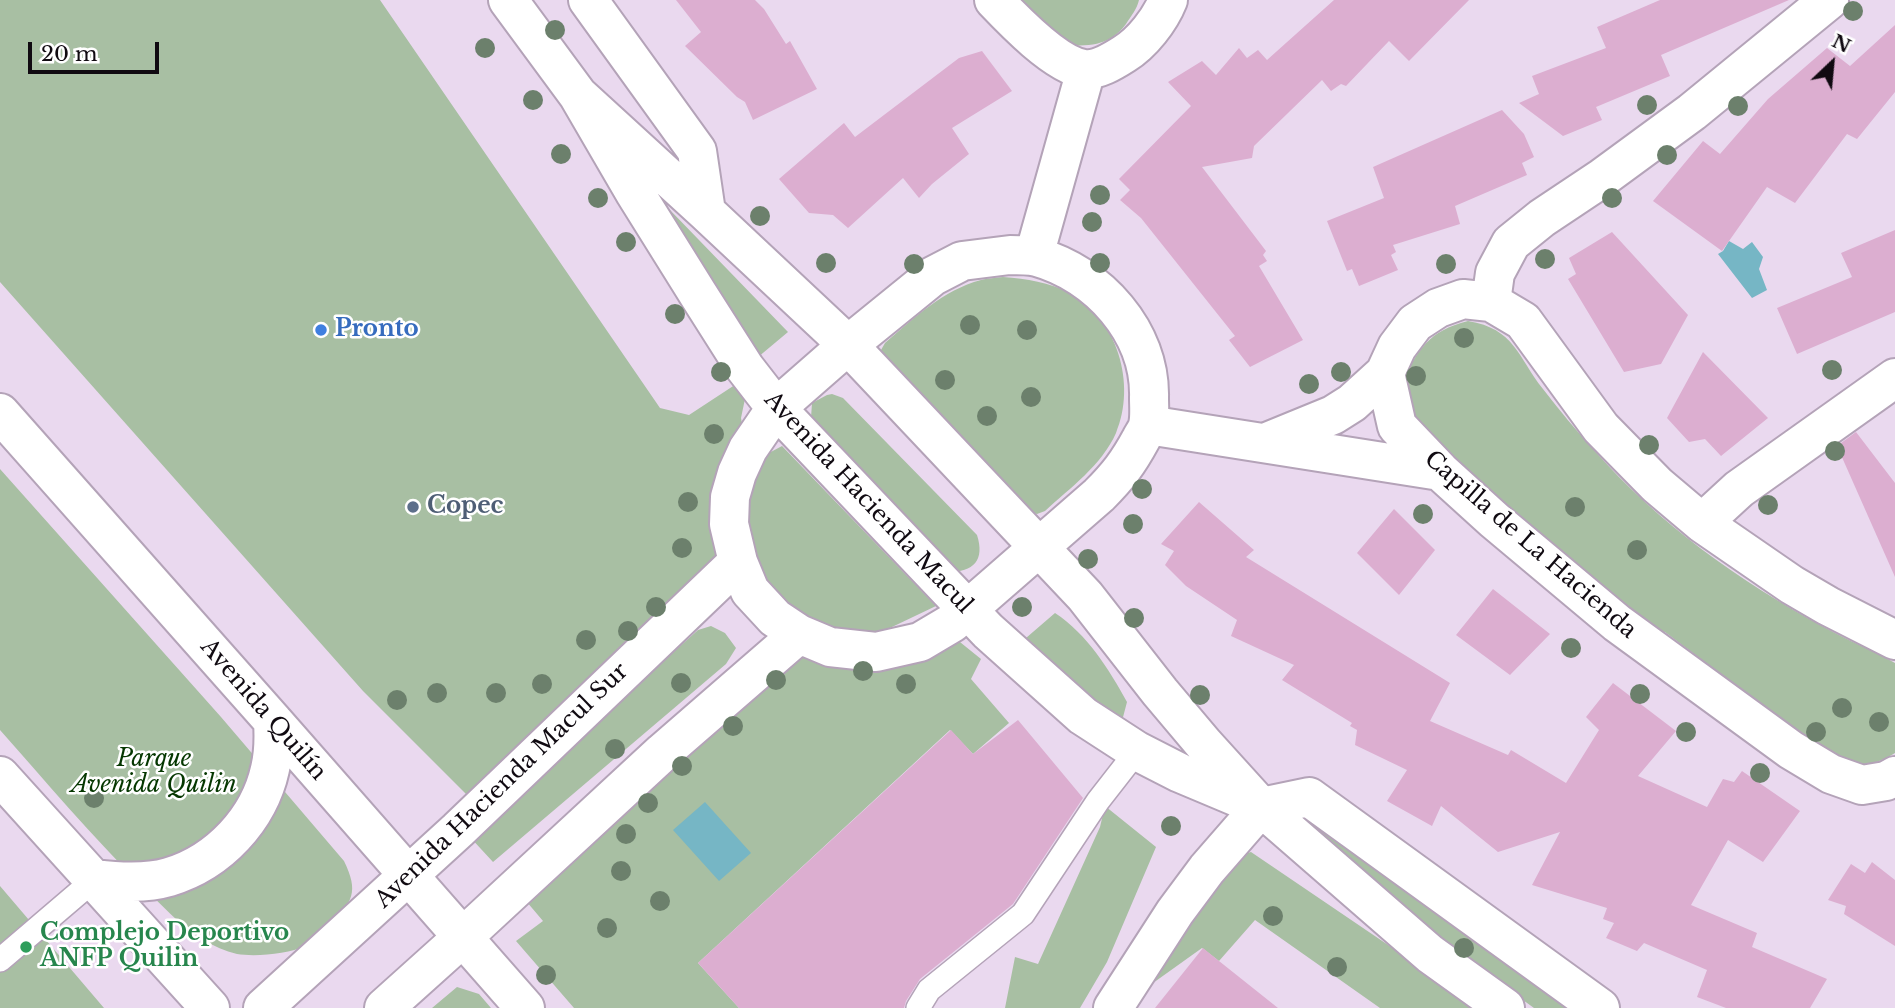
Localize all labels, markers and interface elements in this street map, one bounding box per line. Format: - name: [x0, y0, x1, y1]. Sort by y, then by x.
- scale bar: [32, 28, 163, 72]
- north arrow: [1797, 28, 1867, 98]
- text: N: [1828, 29, 1854, 58]
- text: 20 m: [41, 41, 98, 67]
- place label: Pronto: [335, 316, 419, 344]
- marker: Pronto: [313, 322, 329, 338]
- street label: Avenida Hacienda Macul: [758, 387, 978, 619]
- street label: Capilla de La Hacienda: [1418, 445, 1642, 645]
- place label: Copec: [427, 493, 504, 521]
- marker: Copec: [405, 499, 421, 515]
- street label: Avenida Quilín: [194, 634, 332, 786]
- street label: Avenida Hacienda Macul Sur: [370, 658, 634, 914]
- park label: Parque Avenida Quilin: [71, 746, 237, 800]
- place label: Complejo Deportivo ANFP Quilin: [40, 920, 289, 974]
- marker: Complejo Deportivo ANFP Quilin: [18, 939, 34, 955]

